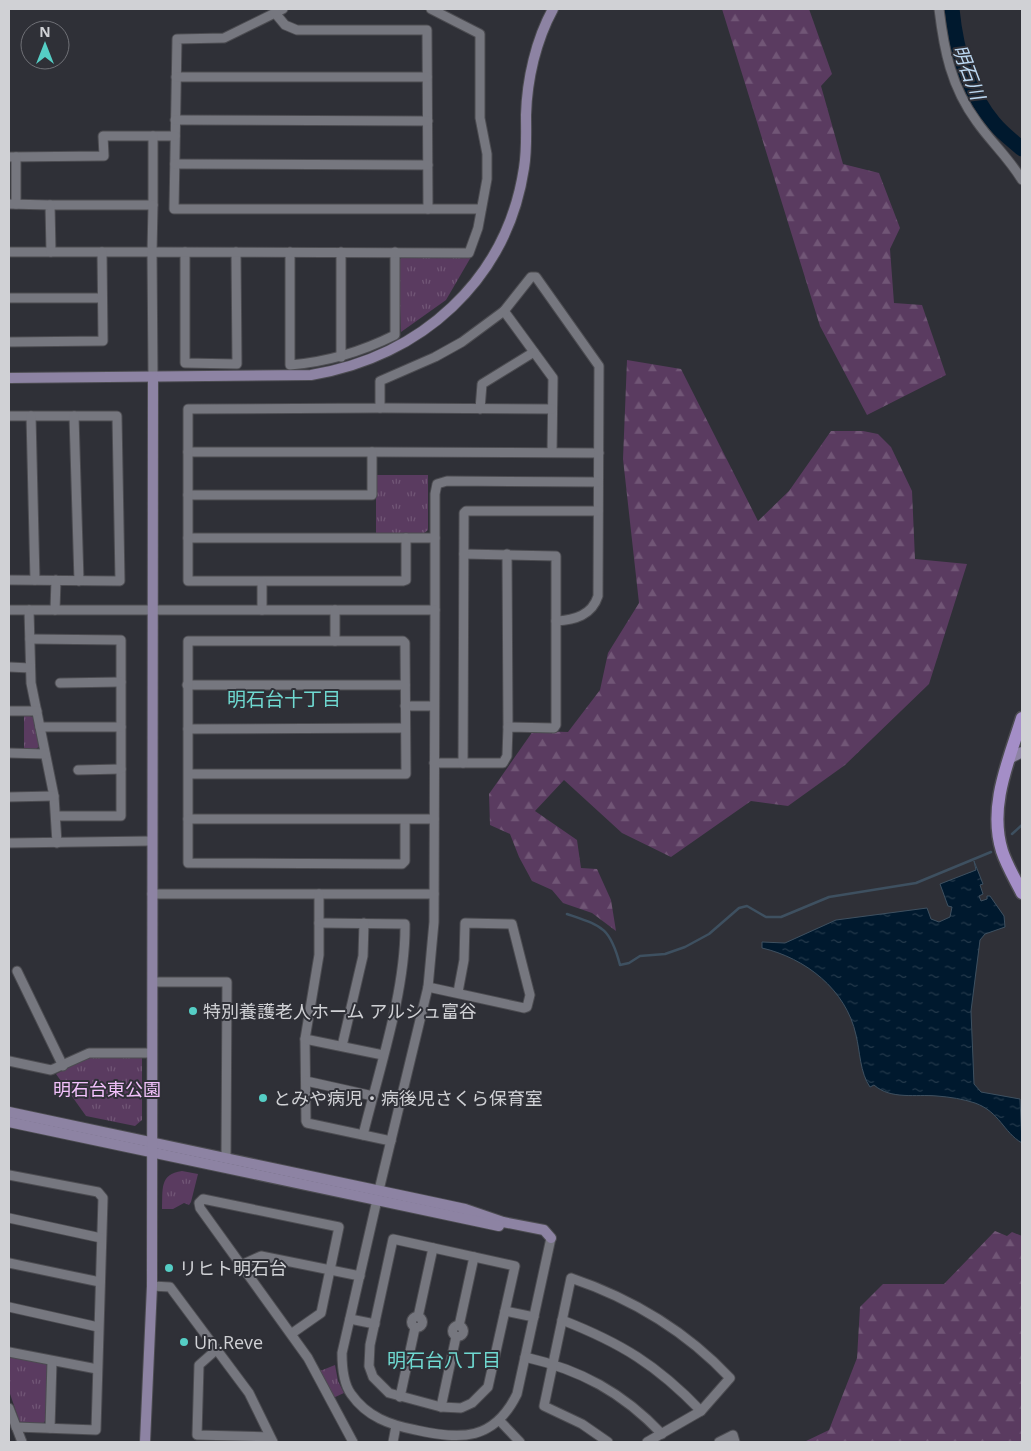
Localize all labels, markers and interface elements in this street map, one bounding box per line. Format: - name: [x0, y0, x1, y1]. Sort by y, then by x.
- north arrow: [20, 20, 70, 70]
- text: N: [39, 22, 51, 41]
- water label: 明石川: [947, 41, 992, 105]
- district label: 明石台十丁目: [227, 686, 341, 712]
- place label: 特別養護老人ホーム アルシュ富谷: [203, 999, 477, 1023]
- marker: 特別養護老人ホーム アルシュ富谷: [187, 1005, 199, 1017]
- park label: 明石台東公園: [53, 1077, 161, 1101]
- place label: とみや病児・病後児さくら保育室: [273, 1086, 543, 1110]
- marker: とみや病児・病後児さくら保育室: [257, 1092, 269, 1104]
- place label: リヒト明石台: [179, 1256, 287, 1280]
- marker: リヒト明石台: [163, 1262, 175, 1274]
- place label: Un.Reve: [194, 1330, 263, 1354]
- marker: Un.Reve: [178, 1336, 190, 1348]
- district label: 明石台八丁目: [387, 1347, 501, 1373]

